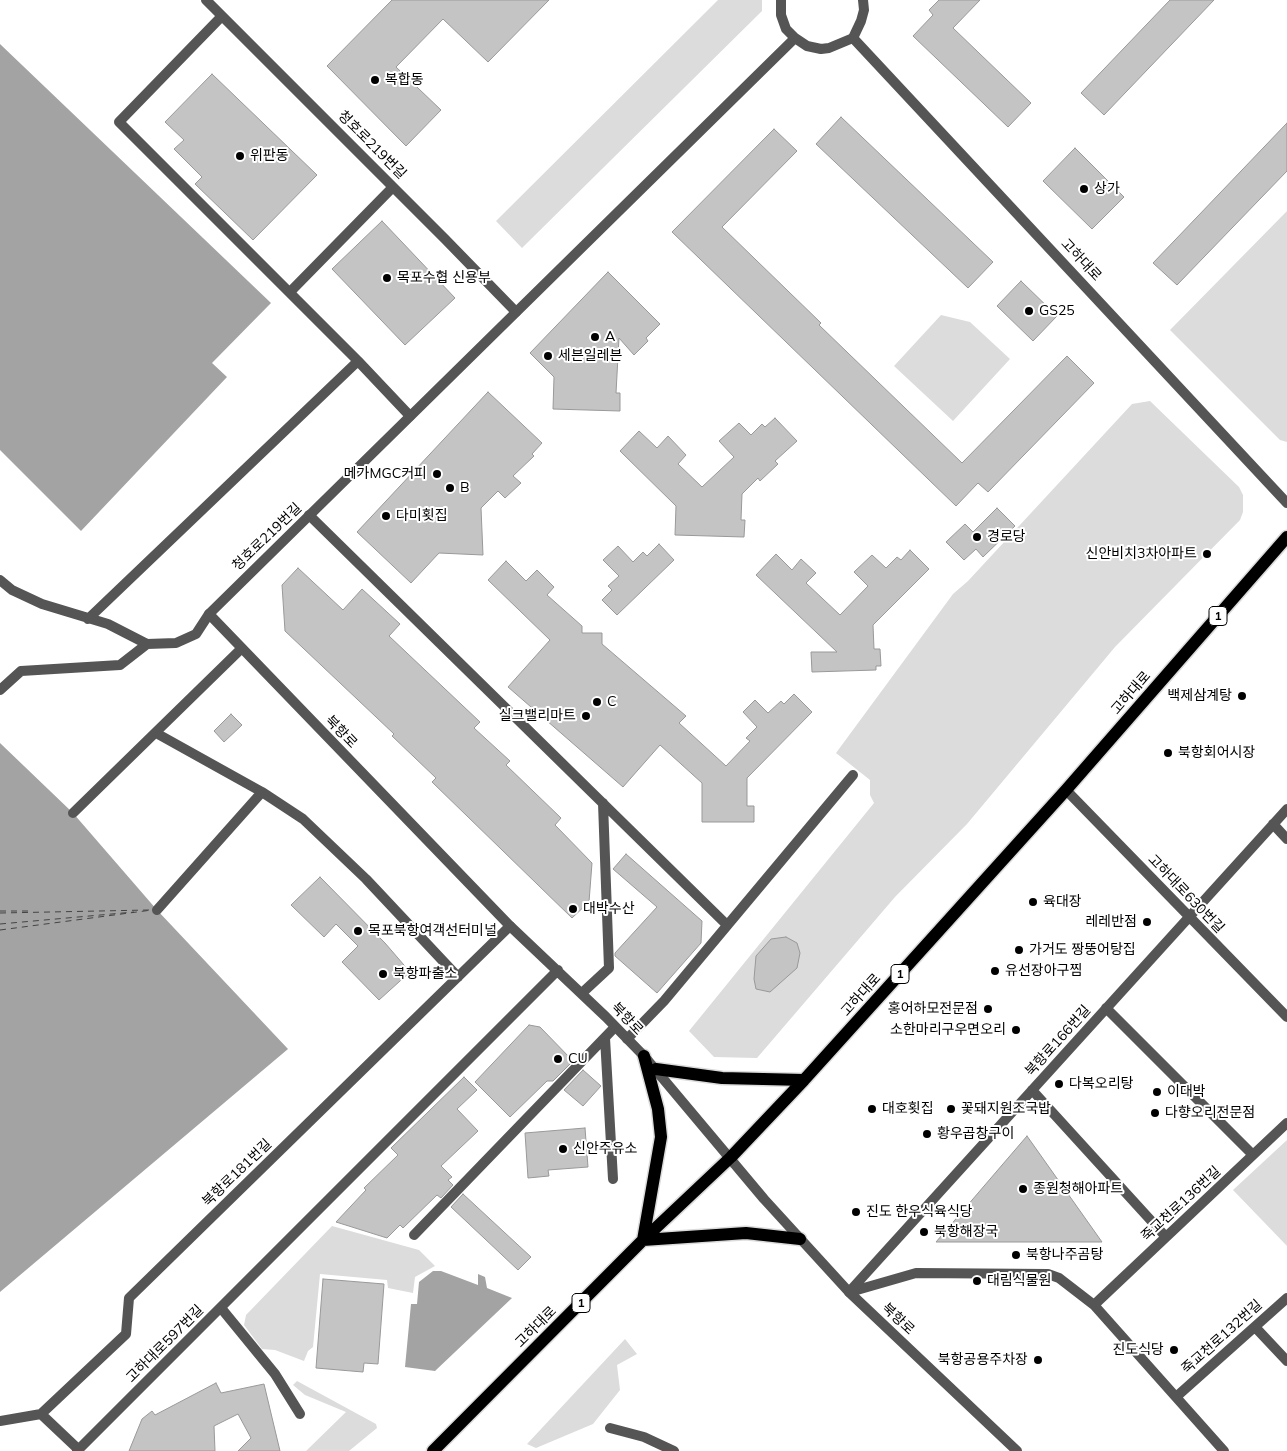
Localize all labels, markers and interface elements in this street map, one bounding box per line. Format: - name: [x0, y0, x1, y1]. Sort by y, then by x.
- place label: 복합동: [385, 72, 424, 88]
- marker: 복합동: [369, 74, 381, 86]
- street label: 청호로219번길: [334, 107, 410, 183]
- place label: 위판동: [250, 148, 289, 164]
- marker: 위판동: [234, 150, 246, 162]
- place label: 상가: [1094, 181, 1120, 197]
- marker: 상가: [1078, 183, 1090, 195]
- street label: 고하대로: [1057, 235, 1105, 285]
- place label: 목포수협 신용부: [397, 270, 491, 286]
- marker: 목포수협 신용부: [381, 272, 393, 284]
- place label: GS25: [1039, 303, 1075, 319]
- marker: GS25: [1023, 305, 1035, 317]
- place label: A: [605, 329, 615, 345]
- marker: A: [589, 331, 601, 343]
- place label: 세븐일레븐: [558, 348, 622, 364]
- marker: 세븐일레븐: [542, 350, 554, 362]
- place label: 메가MGC커피: [344, 466, 427, 482]
- marker: 메가MGC커피: [431, 468, 443, 480]
- place label: B: [460, 480, 470, 496]
- marker: B: [444, 482, 456, 494]
- street label: 청호로219번길: [229, 500, 305, 574]
- place label: 다미횟집: [396, 508, 448, 524]
- marker: 다미횟집: [380, 510, 392, 522]
- place label: 경로당: [987, 529, 1026, 545]
- marker: 경로당: [971, 531, 983, 543]
- place label: 신안비치3차아파트: [1086, 546, 1197, 562]
- marker: 신안비치3차아파트: [1201, 548, 1213, 560]
- road number: 1: [1209, 606, 1227, 626]
- street label: 고하대로: [1108, 668, 1154, 718]
- place label: 백제삼계탕: [1168, 688, 1232, 704]
- marker: 백제삼계탕: [1236, 690, 1248, 702]
- place label: C: [607, 694, 617, 710]
- marker: C: [591, 696, 603, 708]
- place label: 실크밸리마트: [499, 708, 576, 724]
- marker: 실크밸리마트: [580, 710, 592, 722]
- street label: 북항로: [322, 712, 360, 752]
- place label: 북항회어시장: [1178, 745, 1255, 761]
- marker: 북항회어시장: [1162, 747, 1174, 759]
- street label: 고하대로630번길: [1144, 851, 1228, 937]
- place label: 육대장: [1043, 894, 1082, 910]
- marker: 육대장: [1027, 896, 1039, 908]
- place label: 대박수산: [583, 901, 635, 917]
- marker: 대박수산: [567, 903, 579, 915]
- place label: 레레반점: [1085, 914, 1137, 930]
- marker: 레레반점: [1141, 916, 1153, 928]
- place label: 목포북항여객선터미널: [368, 923, 497, 939]
- marker: 목포북항여객선터미널: [352, 925, 364, 937]
- place label: 가거도 짱뚱어탕집: [1029, 942, 1136, 958]
- marker: 가거도 짱뚱어탕집: [1013, 944, 1025, 956]
- place label: 유선장아구찜: [1005, 963, 1082, 979]
- road number: 1: [891, 964, 909, 984]
- marker: 유선장아구찜: [989, 965, 1001, 977]
- place label: 북항파출소: [393, 966, 457, 982]
- marker: 북항파출소: [377, 968, 389, 980]
- street label: 고하대로: [838, 970, 884, 1020]
- street label: 북항로: [608, 999, 646, 1039]
- place label: 홍어하모전문점: [888, 1001, 978, 1017]
- street label: 북항로166번길: [1022, 1002, 1094, 1080]
- marker: 홍어하모전문점: [982, 1003, 994, 1015]
- place label: 소한마리구우면오리: [890, 1022, 1006, 1038]
- marker: 소한마리구우면오리: [1010, 1024, 1022, 1036]
- place label: CU: [568, 1051, 588, 1067]
- marker: CU: [552, 1053, 564, 1065]
- place label: 다복오리탕: [1069, 1076, 1133, 1092]
- marker: 다복오리탕: [1053, 1078, 1065, 1090]
- place label: 이대박: [1167, 1084, 1206, 1100]
- marker: 이대박: [1151, 1086, 1163, 1098]
- place label: 대호횟집: [882, 1101, 934, 1117]
- place label: 꽃돼지원조국밥: [961, 1101, 1051, 1117]
- marker: 대호횟집: [866, 1103, 878, 1115]
- marker: 꽃돼지원조국밥: [945, 1103, 957, 1115]
- place label: 다향오리전문점: [1165, 1105, 1255, 1121]
- marker: 다향오리전문점: [1149, 1107, 1161, 1119]
- place label: 황우곱창구이: [937, 1126, 1014, 1142]
- marker: 황우곱창구이: [921, 1128, 933, 1140]
- street label: 북항로181번길: [199, 1136, 275, 1210]
- place label: 신안주유소: [573, 1141, 637, 1157]
- marker: 신안주유소: [557, 1143, 569, 1155]
- street label: 죽교천로136번길: [1138, 1163, 1224, 1245]
- place label: 종원청해아파트: [1033, 1181, 1123, 1197]
- marker: 종원청해아파트: [1017, 1183, 1029, 1195]
- place label: 진도 한우식육식당: [866, 1204, 973, 1220]
- marker: 진도 한우식육식당: [850, 1206, 862, 1218]
- place label: 북항해장국: [934, 1224, 998, 1240]
- marker: 북항해장국: [918, 1226, 930, 1238]
- place label: 북항나주곰탕: [1026, 1247, 1103, 1263]
- marker: 북항나주곰탕: [1010, 1249, 1022, 1261]
- place label: 대림식물원: [987, 1273, 1051, 1289]
- marker: 대림식물원: [971, 1275, 983, 1287]
- road number: 1: [572, 1294, 590, 1312]
- street label: 죽교천로132번길: [1178, 1296, 1266, 1378]
- street label: 북항로: [878, 1300, 918, 1338]
- street label: 고하대로597번길: [123, 1302, 207, 1386]
- street label: 고하대로: [512, 1303, 560, 1351]
- place label: 진도식당: [1112, 1342, 1164, 1358]
- marker: 진도식당: [1168, 1344, 1180, 1356]
- place label: 북항공용주차장: [938, 1352, 1028, 1368]
- marker: 북항공용주차장: [1032, 1354, 1044, 1366]

